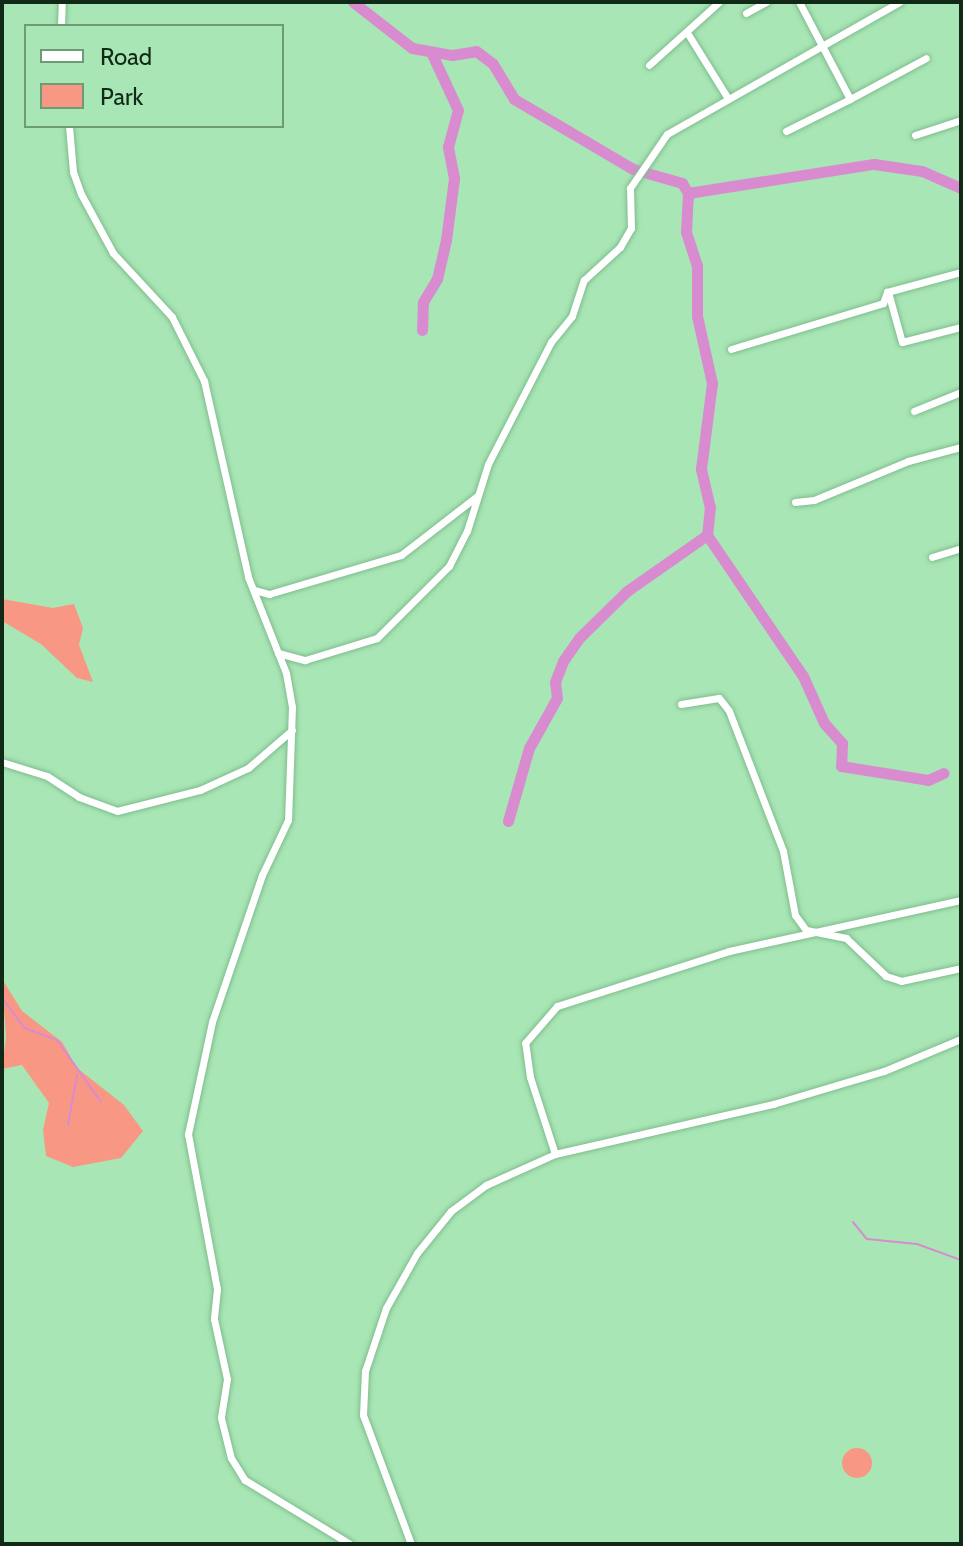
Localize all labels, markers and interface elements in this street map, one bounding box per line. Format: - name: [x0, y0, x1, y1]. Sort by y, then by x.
- legend: [24, 24, 284, 128]
- text: Road: [100, 42, 152, 71]
- text: Park: [100, 82, 143, 111]

